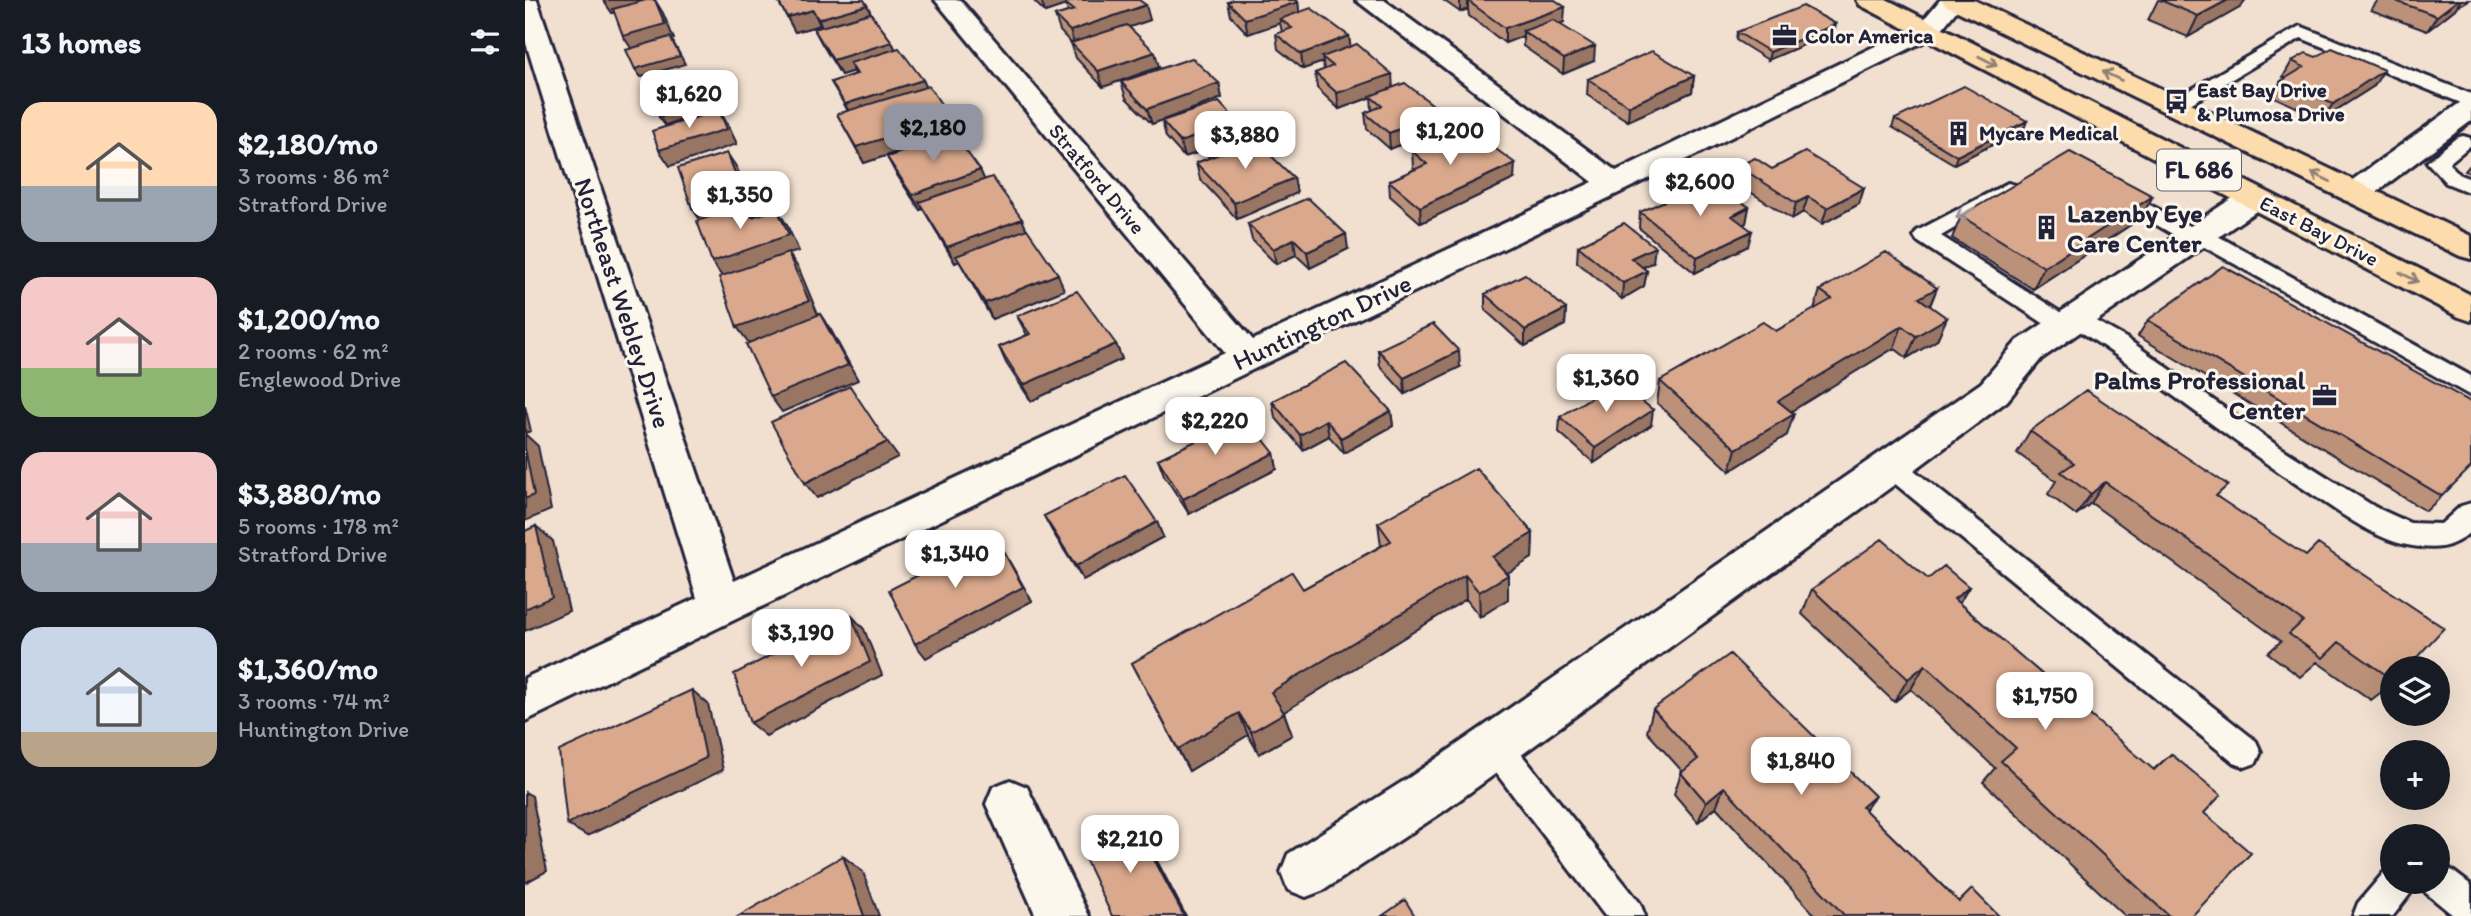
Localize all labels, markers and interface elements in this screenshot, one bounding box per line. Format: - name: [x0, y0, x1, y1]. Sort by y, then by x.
- office icon: Color America: [1771, 22, 1799, 50]
- icon: filters: [466, 23, 504, 61]
- place label: Color America: [1805, 23, 1934, 48]
- text: 13 homes: [21, 24, 141, 61]
- one-way arrow: [1978, 55, 1998, 69]
- one-way arrow: [2102, 69, 2123, 83]
- pin: $1,620: [632, 71, 746, 130]
- place label: East Bay Drive & Plumosa Drive: [2197, 77, 2345, 126]
- text: $1,620: [656, 79, 722, 107]
- bus stop icon: East Bay Drive & Plumosa Drive: [2163, 88, 2191, 116]
- pin: $2,180: [876, 104, 990, 164]
- pin: $1,200: [1393, 108, 1507, 167]
- pin: $3,880: [1188, 111, 1302, 171]
- text: $2,180: [900, 113, 966, 141]
- text: $1,200: [1416, 116, 1484, 144]
- street label: Stratford Drive: [1044, 118, 1151, 239]
- building icon: Mycare Medical: [1945, 119, 1973, 147]
- text: $3,880: [1210, 120, 1280, 148]
- place label: Mycare Medical: [1979, 120, 2119, 146]
- text: $2,180/mo: [238, 125, 378, 162]
- icon: home: [77, 130, 161, 214]
- road number: FL 686: [2157, 150, 2241, 190]
- pin: $2,600: [1643, 158, 1757, 218]
- text: 3 rooms · 86 m²: [238, 162, 390, 190]
- text: $2,600: [1665, 167, 1735, 195]
- one-way arrow: [2311, 170, 2332, 183]
- pin: $1,350: [683, 172, 797, 231]
- street label: Northeast Webley Drive: [567, 174, 679, 432]
- text: $1,350: [707, 180, 773, 208]
- text: Stratford Drive: [238, 190, 387, 218]
- street label: East Bay Drive: [2256, 190, 2383, 271]
- place label: Lazenby Eye Care Center: [2067, 197, 2203, 259]
- one-way arrow: [1956, 206, 1976, 220]
- building icon: Lazenby Eye Care Center: [2033, 214, 2061, 242]
- street label: Huntington Drive: [1227, 267, 1417, 377]
- one-way arrow: [2398, 271, 2419, 285]
- text: $1,200/mo: [238, 300, 380, 337]
- icon: home: [77, 305, 161, 389]
- text: 2 rooms · 62 m²: [238, 337, 389, 365]
- pin: $1,360: [1549, 354, 1663, 414]
- text: $1,360: [1573, 363, 1639, 391]
- place label: Palms Professional Center: [2094, 364, 2306, 426]
- text: Englewood Drive: [238, 365, 401, 393]
- office icon: Palms Professional Center: [2311, 381, 2339, 409]
- pin: $2,220: [1158, 398, 1272, 457]
- text: $2,220: [1181, 406, 1249, 434]
- text: $3,880/mo: [238, 475, 381, 512]
- icon: home: [77, 480, 161, 564]
- text: 5 rooms · 178 m²: [238, 512, 399, 540]
- pin: $1,340: [898, 530, 1012, 590]
- text: $1,340: [921, 539, 989, 567]
- text: Stratford Drive: [238, 540, 387, 568]
- pin: $3,190: [744, 610, 858, 669]
- text: $3,190: [768, 618, 834, 646]
- text: $1,360/mo: [238, 650, 378, 687]
- icon: home: [77, 655, 161, 739]
- map controls: [2380, 656, 2450, 894]
- button: layers: [2380, 656, 2450, 726]
- pin: $1,750: [1988, 672, 2102, 732]
- text: $1,750: [2012, 681, 2078, 709]
- text: 3 rooms · 74 m²: [238, 687, 390, 715]
- text: Huntington Drive: [238, 715, 409, 743]
- pin: $1,840: [1744, 738, 1858, 797]
- button: +: [2380, 740, 2450, 810]
- text: $1,840: [1767, 746, 1835, 774]
- pin: $2,210: [1073, 816, 1187, 875]
- text: $2,210: [1097, 824, 1163, 852]
- button: −: [2380, 824, 2450, 894]

